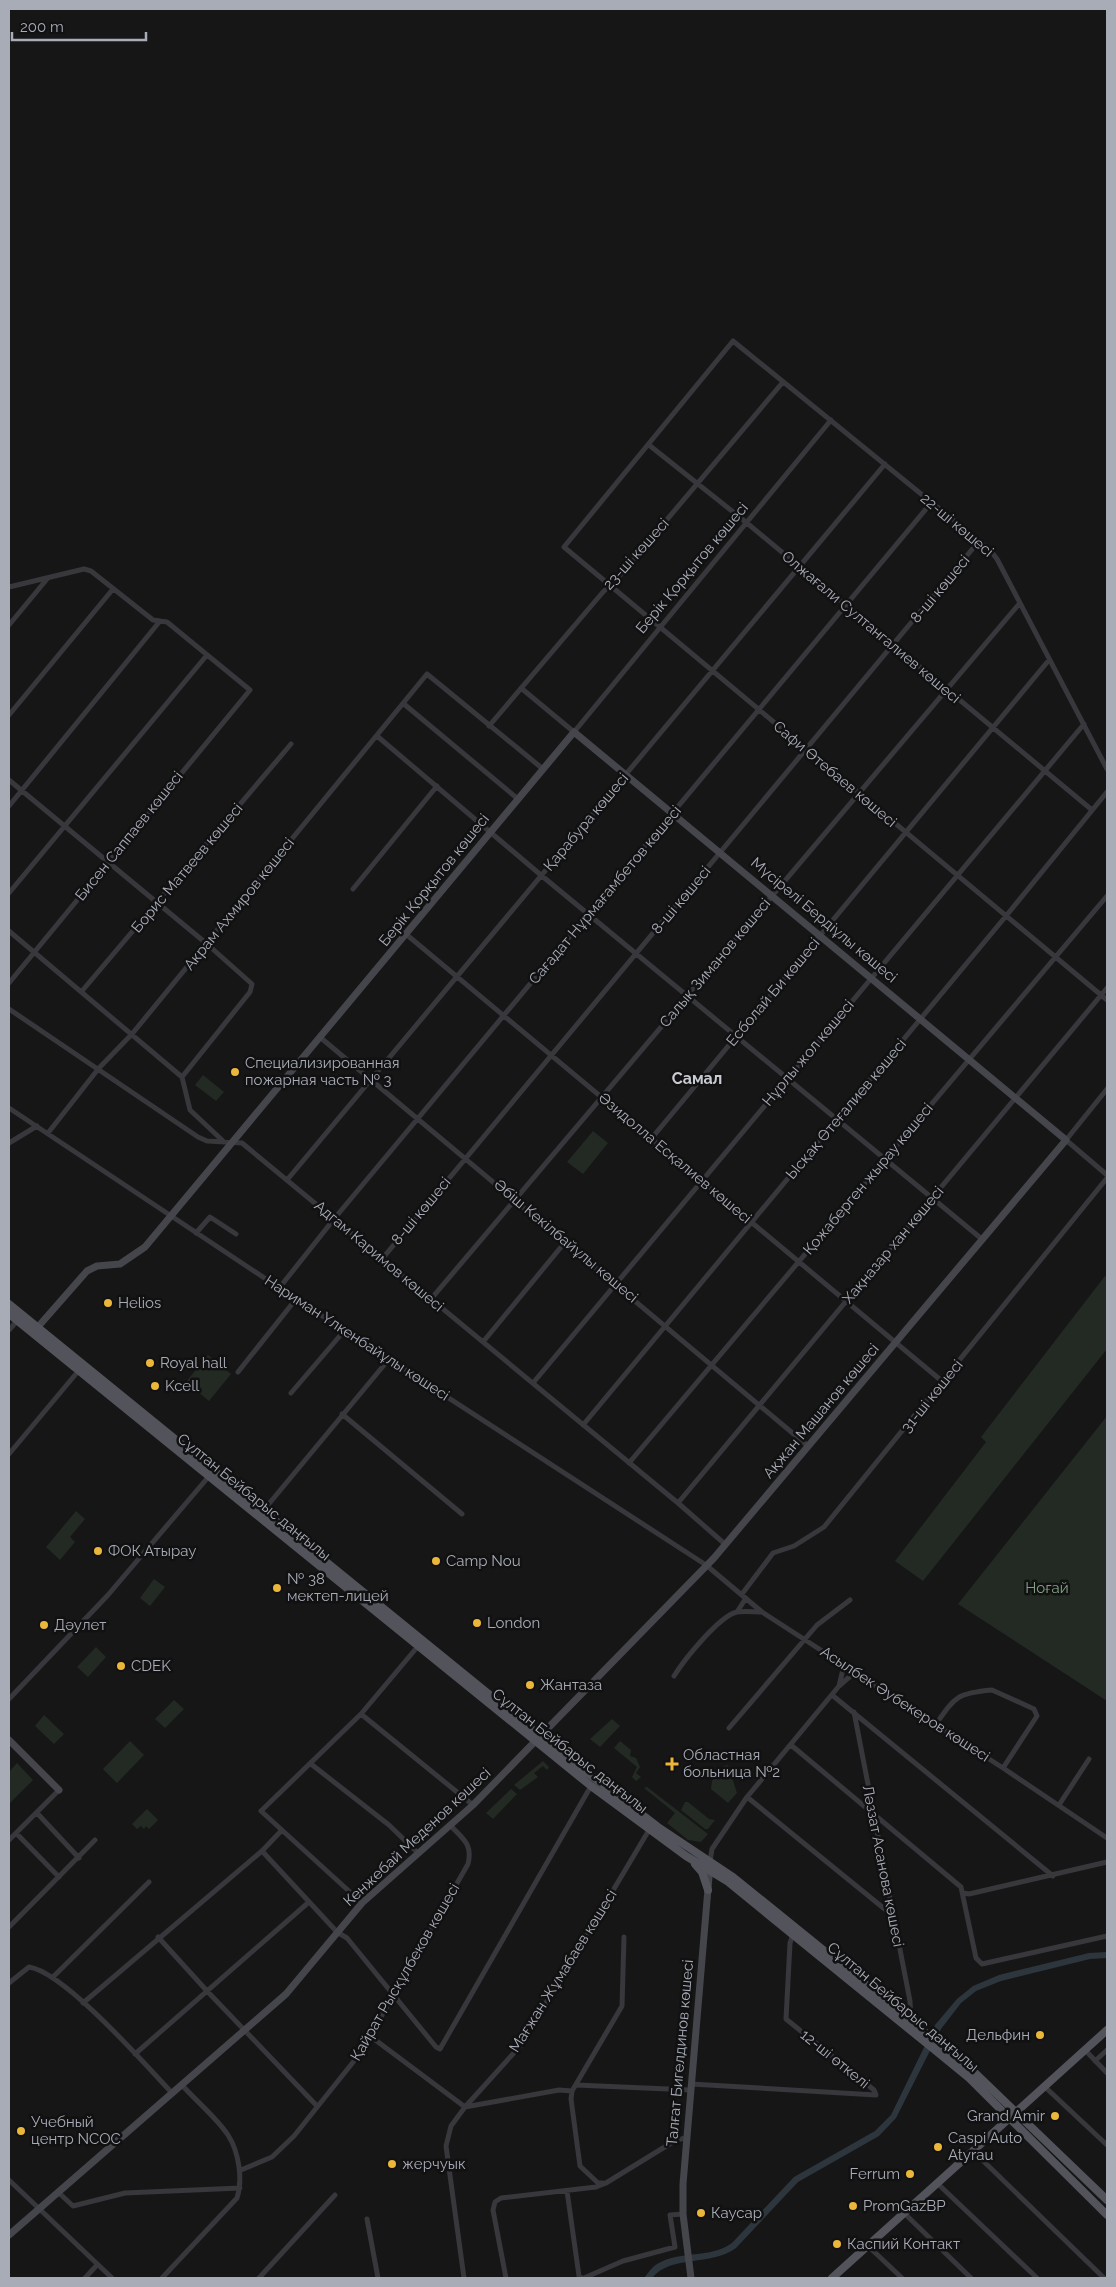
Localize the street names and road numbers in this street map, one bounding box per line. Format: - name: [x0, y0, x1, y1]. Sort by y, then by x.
- street label: 22-ші көшесі: [917, 489, 997, 561]
- street label: Берік Қорқытов көшесі: [632, 499, 752, 637]
- street label: 23-шi көшесi: [599, 515, 673, 593]
- street label: Олжағали Султангалиев көшесі: [778, 547, 964, 707]
- street label: 8-шi көшесi: [906, 551, 974, 627]
- street label: Сафи Өтебаев көшесі: [770, 717, 900, 831]
- street label: Бисен Саппаев көшесі: [71, 768, 187, 904]
- street label: Қарабура көшесі: [540, 769, 632, 875]
- street label: Борис Матвеев көшесі: [128, 800, 246, 936]
- street label: Сағадат Нұрмағамбетов көшесі: [525, 802, 685, 988]
- street label: Берік Қорқытов көшесі: [375, 810, 493, 950]
- street label: Акрам Ахмиров көшесі: [180, 834, 298, 974]
- street label: Мүсірәлі Бердіұлы көшесі: [747, 854, 901, 986]
- street label: 8-шi көшесi: [647, 862, 715, 938]
- street label: Салық Зиманов көшесі: [656, 895, 774, 1031]
- street label: Есболай Би көшесі: [722, 934, 824, 1050]
- street label: Нұрлы жол көшесі: [758, 996, 858, 1110]
- street label: Ысқақ Өтеғалиев көшесі: [782, 1035, 910, 1183]
- street label: Әзидолла Есқалиев көшесі: [595, 1089, 755, 1227]
- street label: Қожаберген жырау көшесі: [799, 1100, 937, 1258]
- street label: 8-шi көшесi: [387, 1173, 455, 1249]
- street label: Әбіш Кекілбайұлы көшесі: [491, 1176, 641, 1306]
- street label: Хақназар хан көшесі: [839, 1183, 947, 1307]
- street label: Адгам Каримов көшесі: [311, 1197, 447, 1315]
- street label: Нариман Үлкенбайұлы көшесі: [261, 1271, 453, 1405]
- street label: Ақжан Машанов көшесі: [759, 1340, 883, 1482]
- street label: 31-ші көшесі: [897, 1356, 967, 1436]
- street label: Сұлтан Бейбарыс даңғылы: [174, 1430, 334, 1564]
- street label: Асылбек Әубекеров көшесі: [817, 1642, 993, 1766]
- street label: Сұлтан Бейбарыс даңғылы: [489, 1685, 651, 1817]
- street label: Кенжебай Меденов көшесі: [340, 1764, 494, 1910]
- street label: Ләззат Асанова көшесі: [858, 1783, 908, 1949]
- street label: Қайрат Рысқұлбеков көшесі: [347, 1880, 463, 2064]
- street label: Мағжан Жұмабаев көшесі: [505, 1886, 621, 2056]
- street label: Сұлтан Бейбарыс даңғылы: [824, 1938, 982, 2076]
- street label: Талғат Бигелдинов көшесі: [663, 1959, 697, 2147]
- street label: 12-ші өткелі: [797, 2026, 873, 2092]

